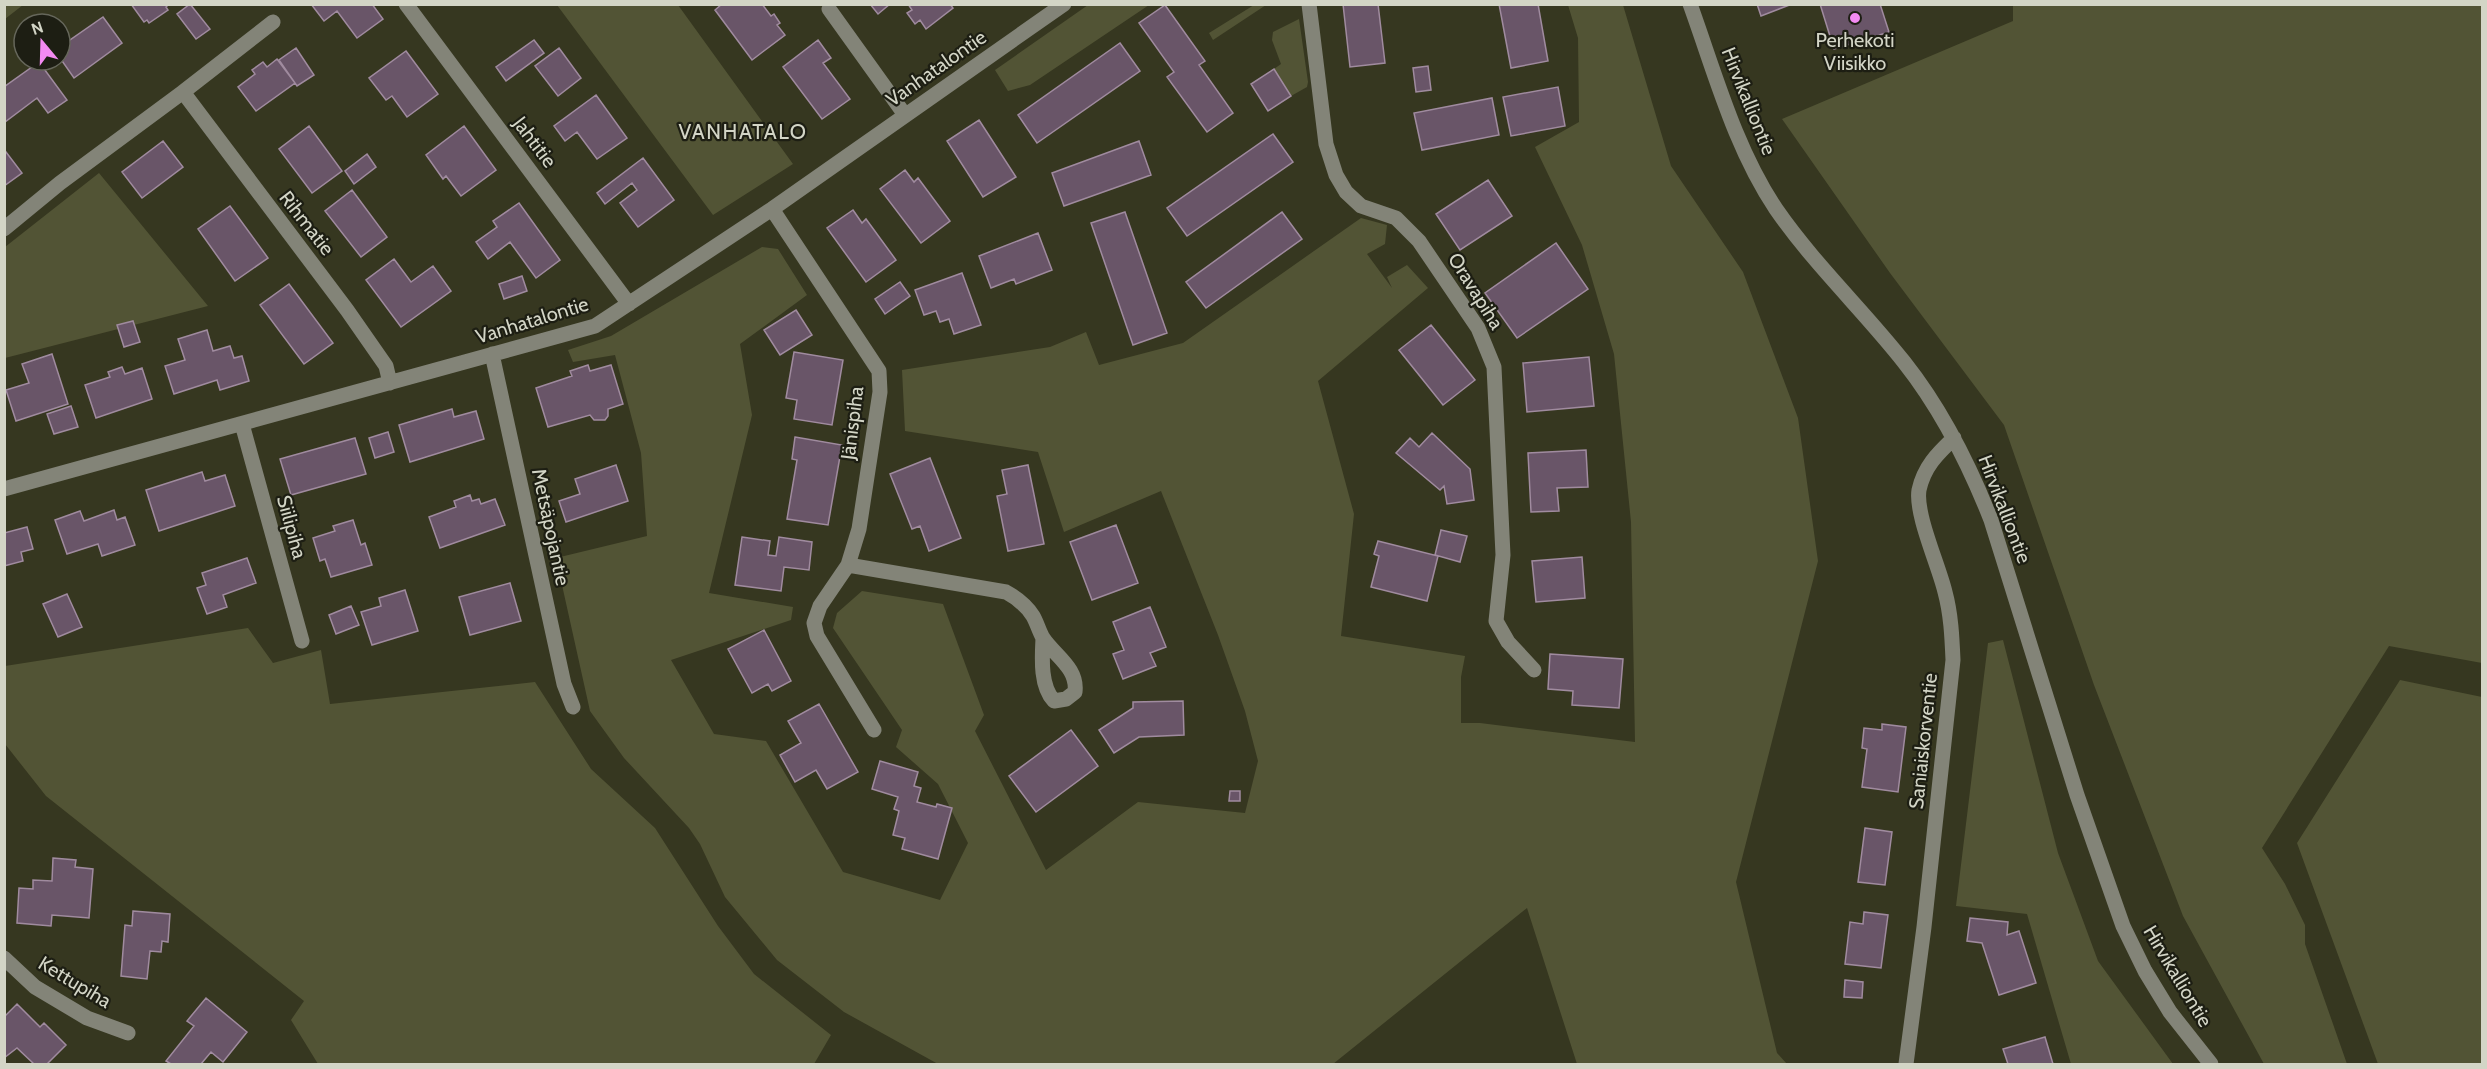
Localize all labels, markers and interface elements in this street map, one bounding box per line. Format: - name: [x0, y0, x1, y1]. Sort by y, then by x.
- marker: Perhekoti Viisikko: [1848, 11, 1862, 25]
- north arrow: [12, 12, 72, 72]
- text: N: [29, 17, 46, 39]
- street label: Vanhatalontie: [881, 25, 991, 111]
- place label: Perhekoti Viisikko: [1815, 28, 1895, 75]
- street label: Hirvikalliontie: [1717, 44, 1781, 158]
- street label: Jahtitie: [508, 111, 562, 172]
- district label: VANHATALO: [679, 119, 807, 144]
- street label: Rihmatie: [274, 186, 340, 260]
- street label: Oravapiha: [1443, 248, 1509, 334]
- street label: Vanhatalontie: [473, 291, 591, 349]
- street label: Jänispiha: [835, 384, 868, 462]
- street label: Hirvikalliontie: [1973, 452, 2037, 566]
- street label: Metsäpojantie: [527, 466, 575, 588]
- street label: Siilipiha: [272, 493, 312, 562]
- street label: Saniaiskorventie: [1904, 672, 1942, 810]
- street label: Hirvikalliontie: [2138, 921, 2218, 1031]
- street label: Kettupiha: [34, 951, 116, 1013]

